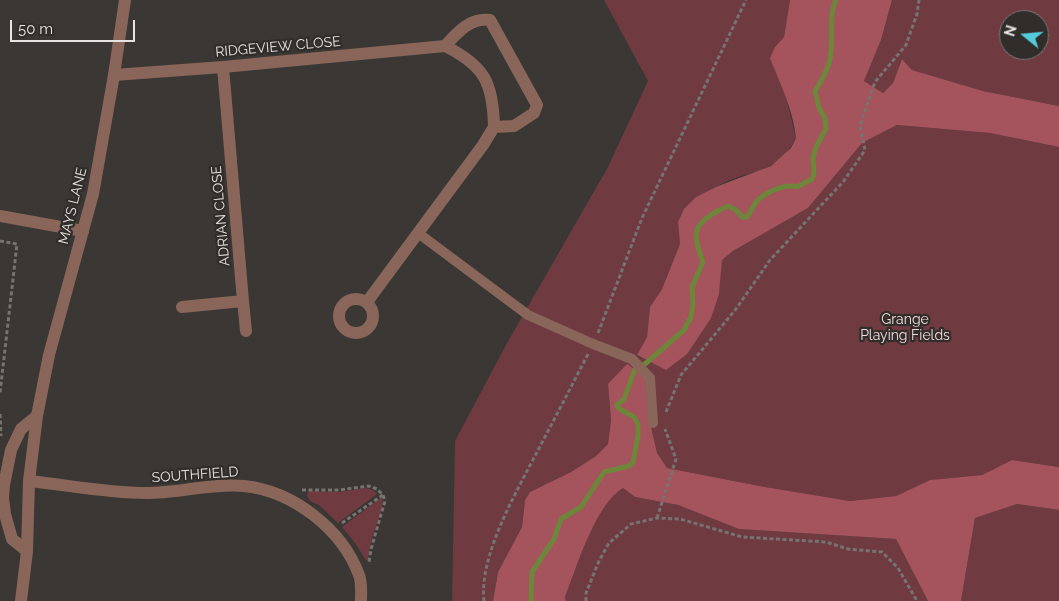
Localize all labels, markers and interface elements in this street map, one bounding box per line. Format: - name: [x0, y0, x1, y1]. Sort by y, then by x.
- scale bar: [12, 10, 138, 42]
- north arrow: [999, 10, 1049, 60]
- text: 50 m: [18, 20, 53, 38]
- text: N: [1001, 23, 1020, 38]
- street label: RIDGEVIEW CLOSE: [215, 33, 341, 61]
- street label: ADRIAN CLOSE: [208, 165, 234, 267]
- street label: MAYS LANE: [55, 166, 91, 246]
- park label: Grange Playing Fields: [860, 312, 950, 344]
- street label: SOUTHFIELD: [151, 464, 239, 486]

